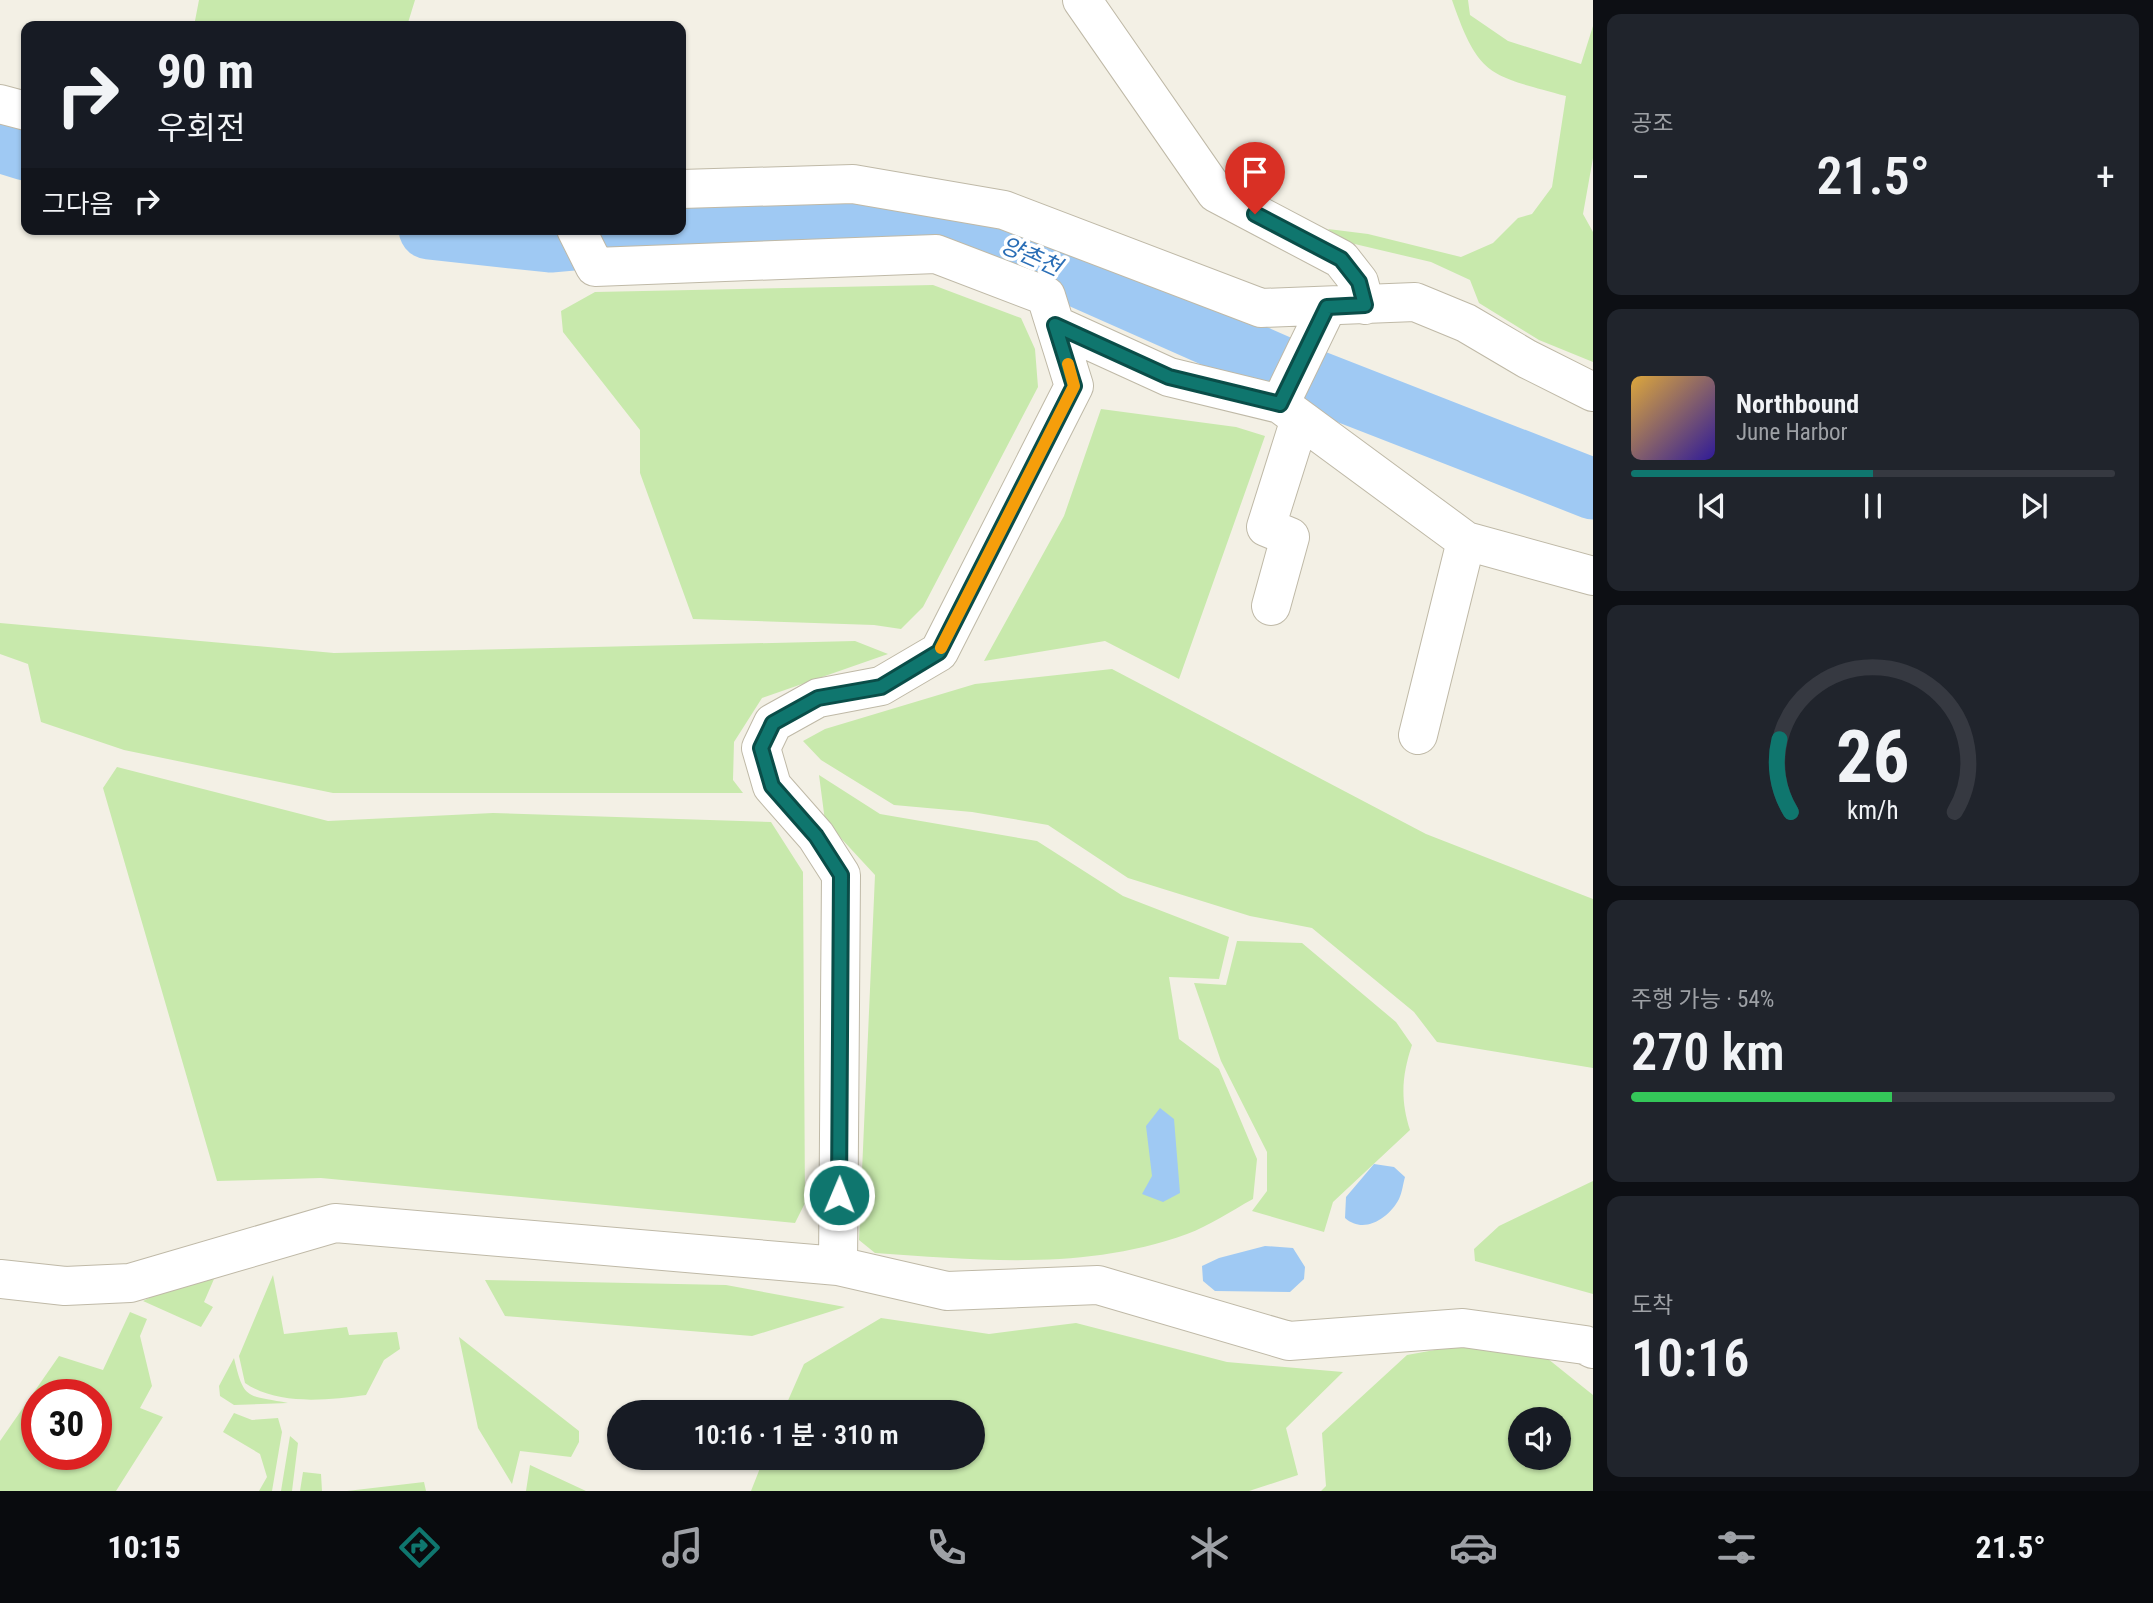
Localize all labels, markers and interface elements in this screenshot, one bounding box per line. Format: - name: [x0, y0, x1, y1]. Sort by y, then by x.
- text: 90 m: [157, 43, 254, 100]
- icon: right: [42, 49, 133, 140]
- text: 우회전: [157, 109, 245, 147]
- text: 공조: [1631, 110, 1673, 137]
- pin: [1225, 142, 1285, 214]
- text: 21.5°: [1816, 146, 1930, 207]
- icon: arrive: [1236, 153, 1274, 191]
- text: −: [1631, 155, 1650, 199]
- text: +: [2096, 155, 2115, 199]
- icon: right: [128, 182, 166, 220]
- text: 그다음: [42, 189, 114, 219]
- water label: 양촌천: [996, 231, 1068, 283]
- text: Northbound: [1736, 389, 1859, 419]
- text: June Harbor: [1736, 419, 1848, 446]
- icon: previous: [1693, 487, 1731, 525]
- icon: pause: [1854, 487, 1892, 525]
- icon: next: [2015, 487, 2053, 525]
- text: 26: [1836, 714, 1910, 800]
- text: km/h: [1847, 795, 1899, 824]
- text: 주행 가능 · 54%: [1631, 986, 1774, 1013]
- text: 270 km: [1631, 1022, 1785, 1083]
- position arrow: [802, 1158, 876, 1232]
- text: 도착: [1631, 1292, 1673, 1319]
- text: 10:16: [1631, 1328, 1749, 1389]
- speed limit sign: 30: [21, 1379, 112, 1470]
- map controls: [1508, 1407, 1571, 1470]
- button: sound: [1508, 1407, 1571, 1470]
- text: 10:16 · 1 분 · 310 m: [693, 1420, 899, 1450]
- icon: directions: [395, 1523, 444, 1572]
- icon: music: [658, 1523, 707, 1572]
- icon: phone: [922, 1523, 971, 1572]
- icon: climate: [1185, 1523, 1234, 1572]
- icon: car: [1449, 1523, 1498, 1572]
- icon: filters: [1712, 1523, 1761, 1572]
- text: 10:15: [107, 1528, 181, 1566]
- text: 21.5°: [1975, 1528, 2046, 1566]

